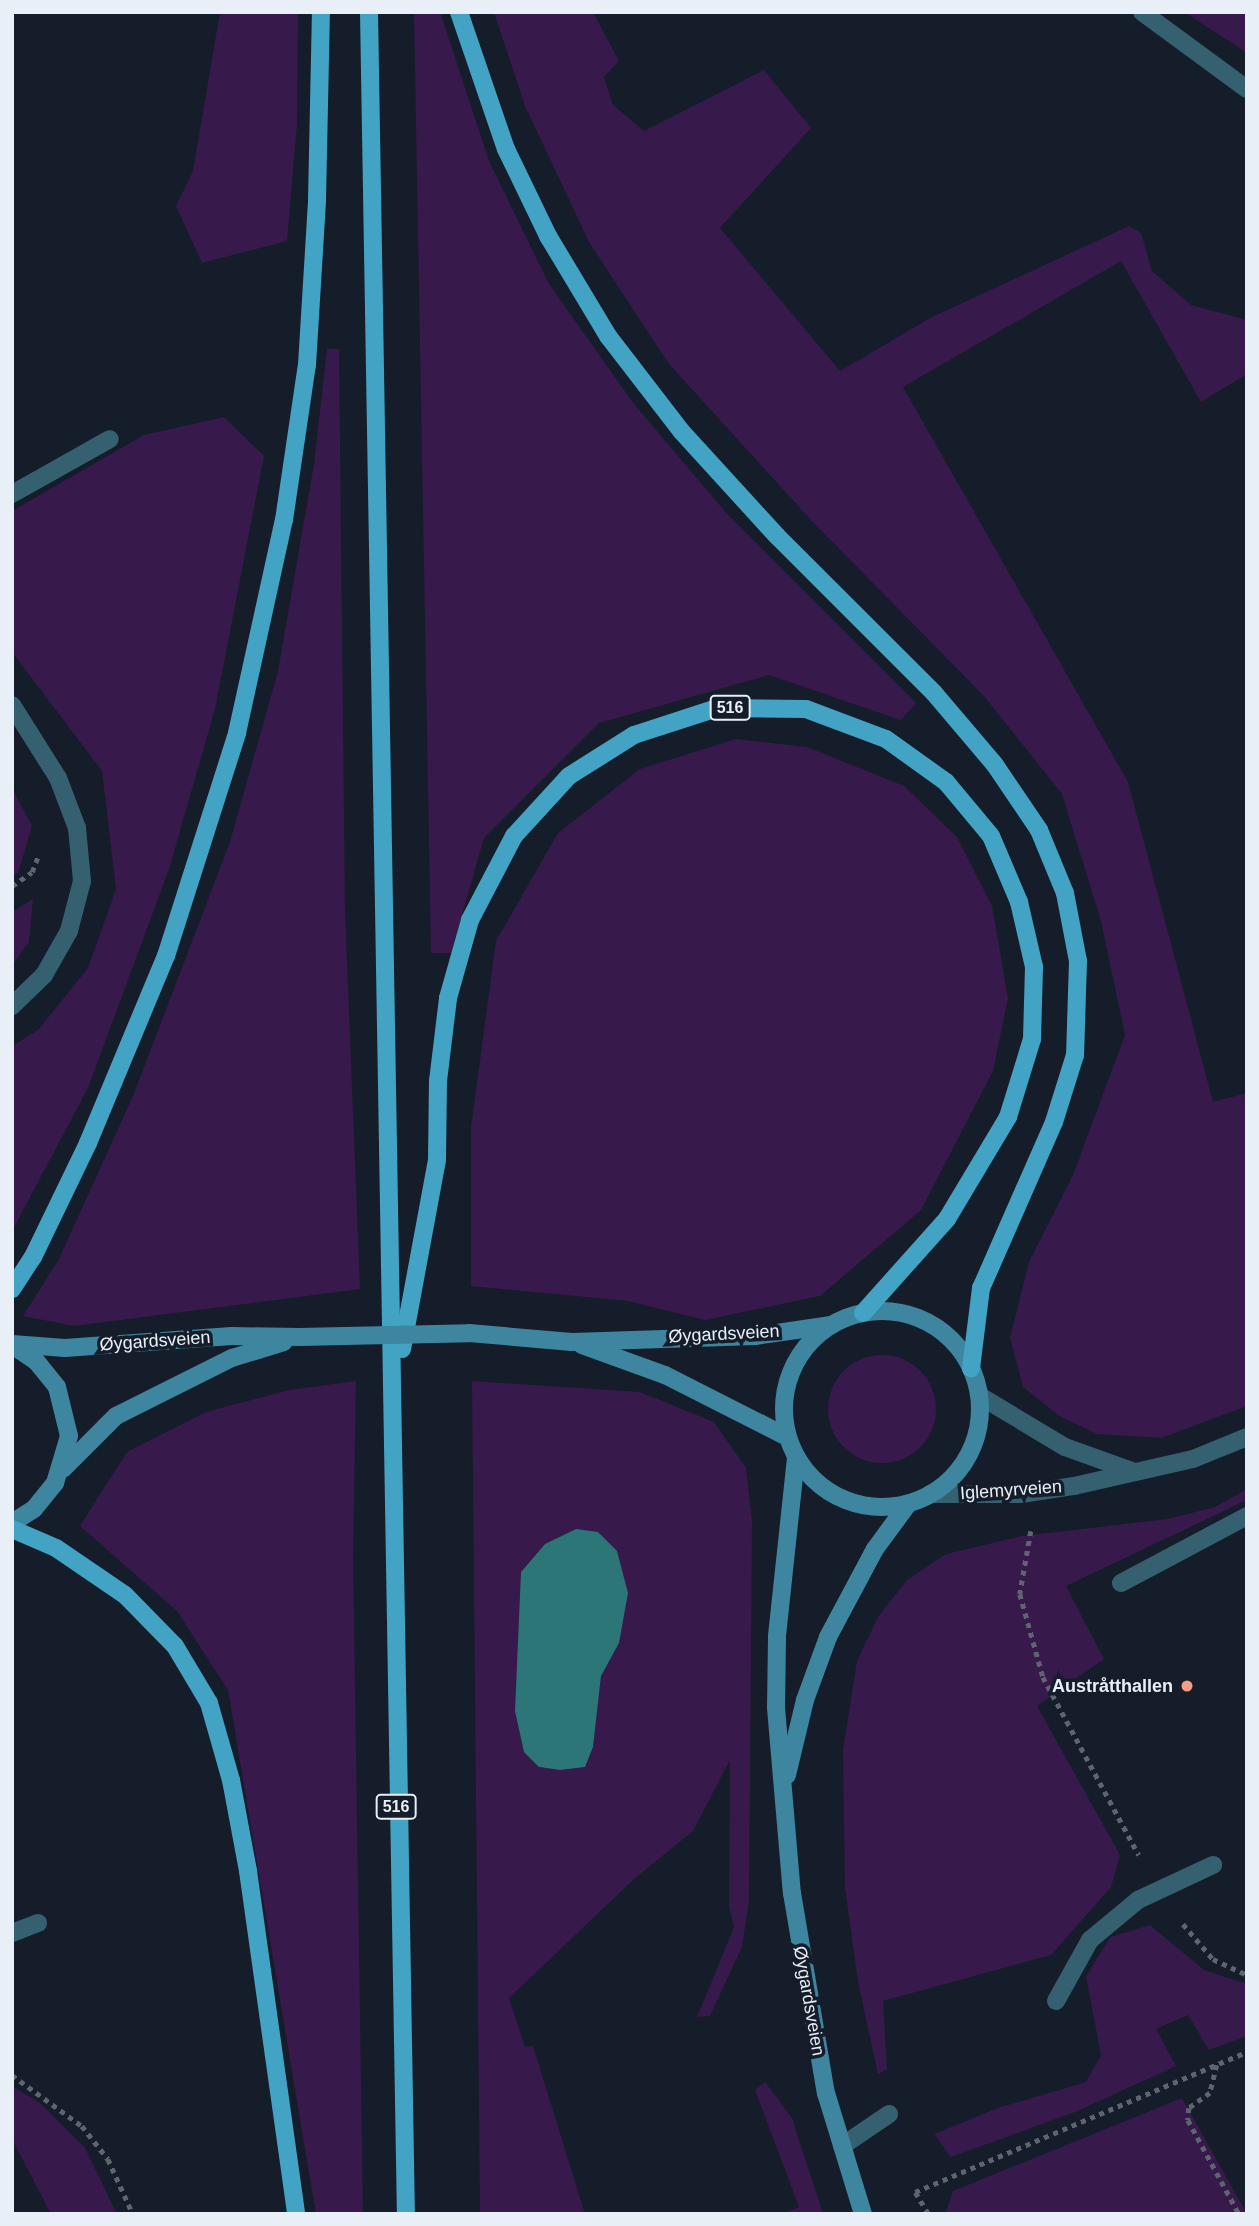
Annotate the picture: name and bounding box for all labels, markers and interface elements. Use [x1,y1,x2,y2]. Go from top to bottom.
road number: 516 [709,695,751,720]
street label: Øygardsveien [668,1320,780,1348]
street label: Øygardsveien [99,1326,211,1356]
street label: Iglemyrveien [959,1476,1063,1504]
place label: Austråtthallen [1052,1675,1173,1697]
marker: Austråtthallen [1179,1678,1195,1694]
road number: 516 [375,1795,417,1820]
street label: Øygardsveien [789,1944,829,2058]

